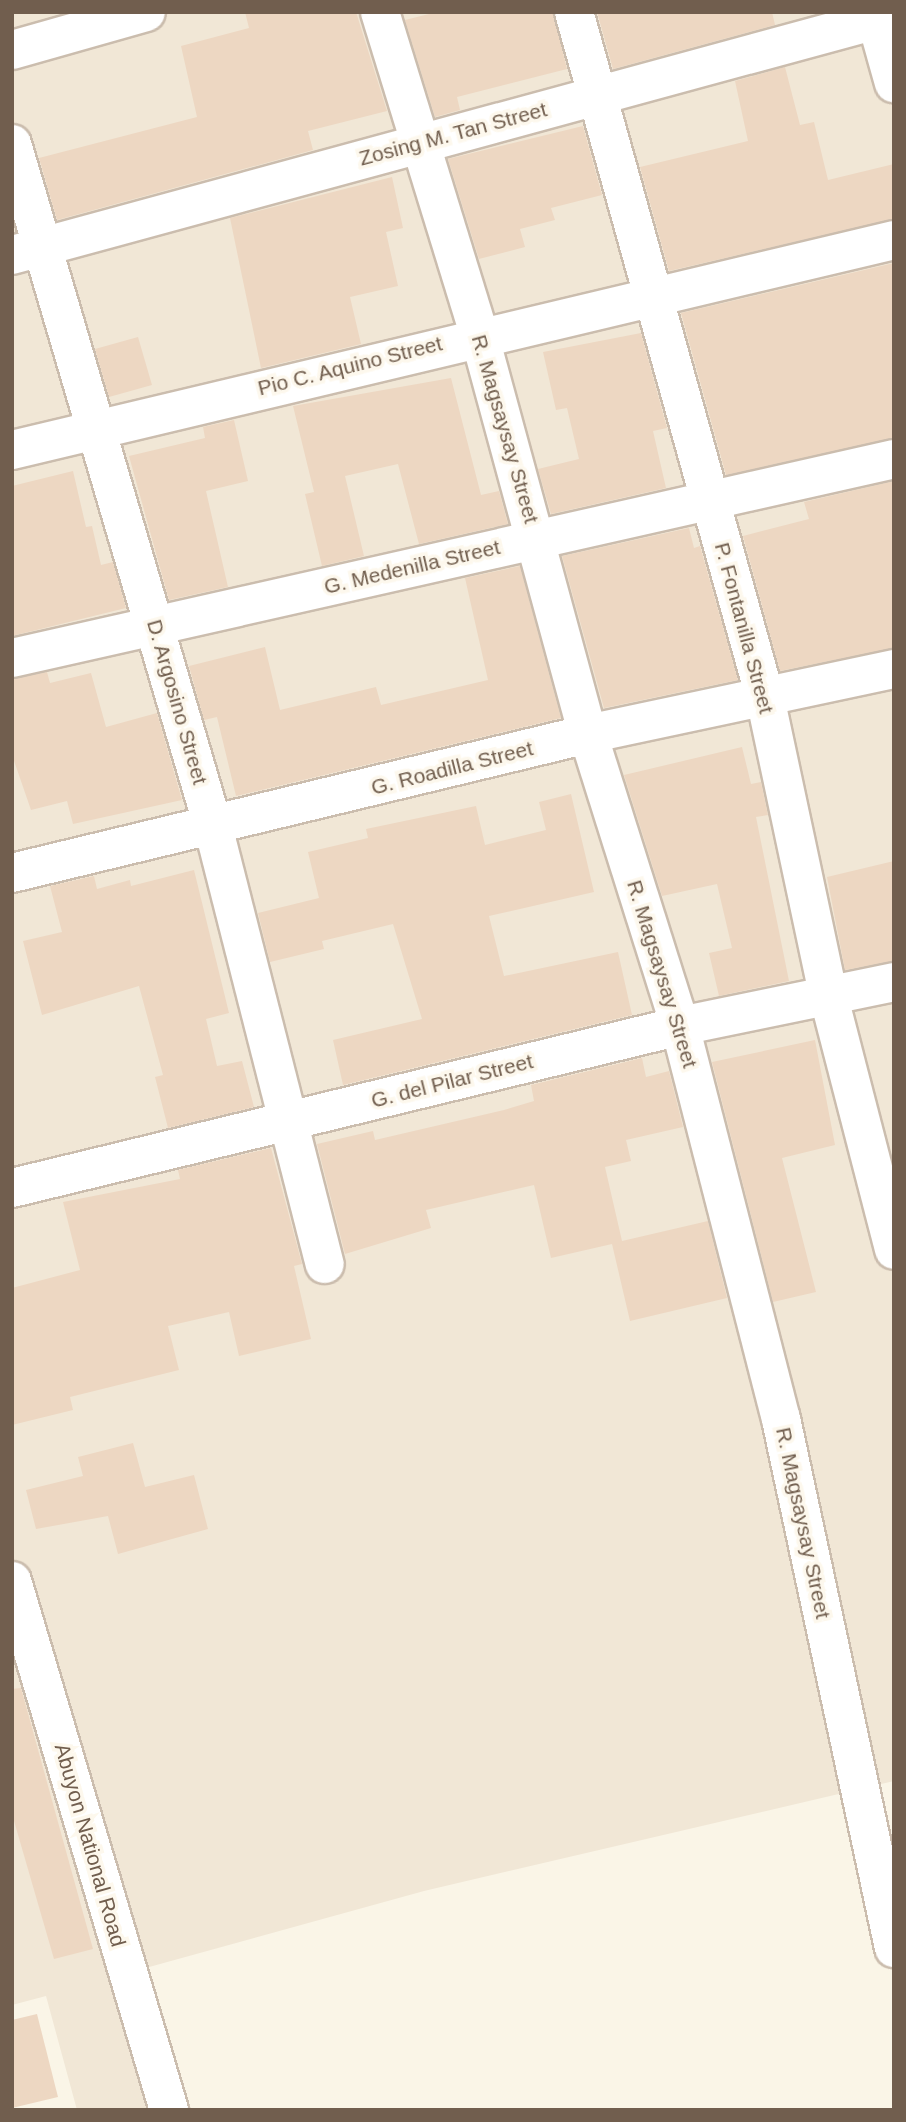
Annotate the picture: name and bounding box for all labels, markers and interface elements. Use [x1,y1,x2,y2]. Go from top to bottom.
street label: Zosing M. Tan Street [356,97,550,171]
street label: Pio C. Aquino Street [255,331,445,401]
street label: R. Magsaysay Street [466,332,544,526]
street label: G. Medenilla Street [322,535,502,599]
street label: P. Fontanilla Street [709,540,779,716]
street label: D. Argosino Street [141,616,213,788]
street label: G. Roadilla Street [369,736,535,800]
street label: R. Magsaysay Street [621,877,703,1071]
street label: G. del Pilar Street [369,1049,535,1113]
street label: R. Magsaysay Street [770,1425,836,1621]
street label: Abuyon National Road [49,1741,131,1949]

